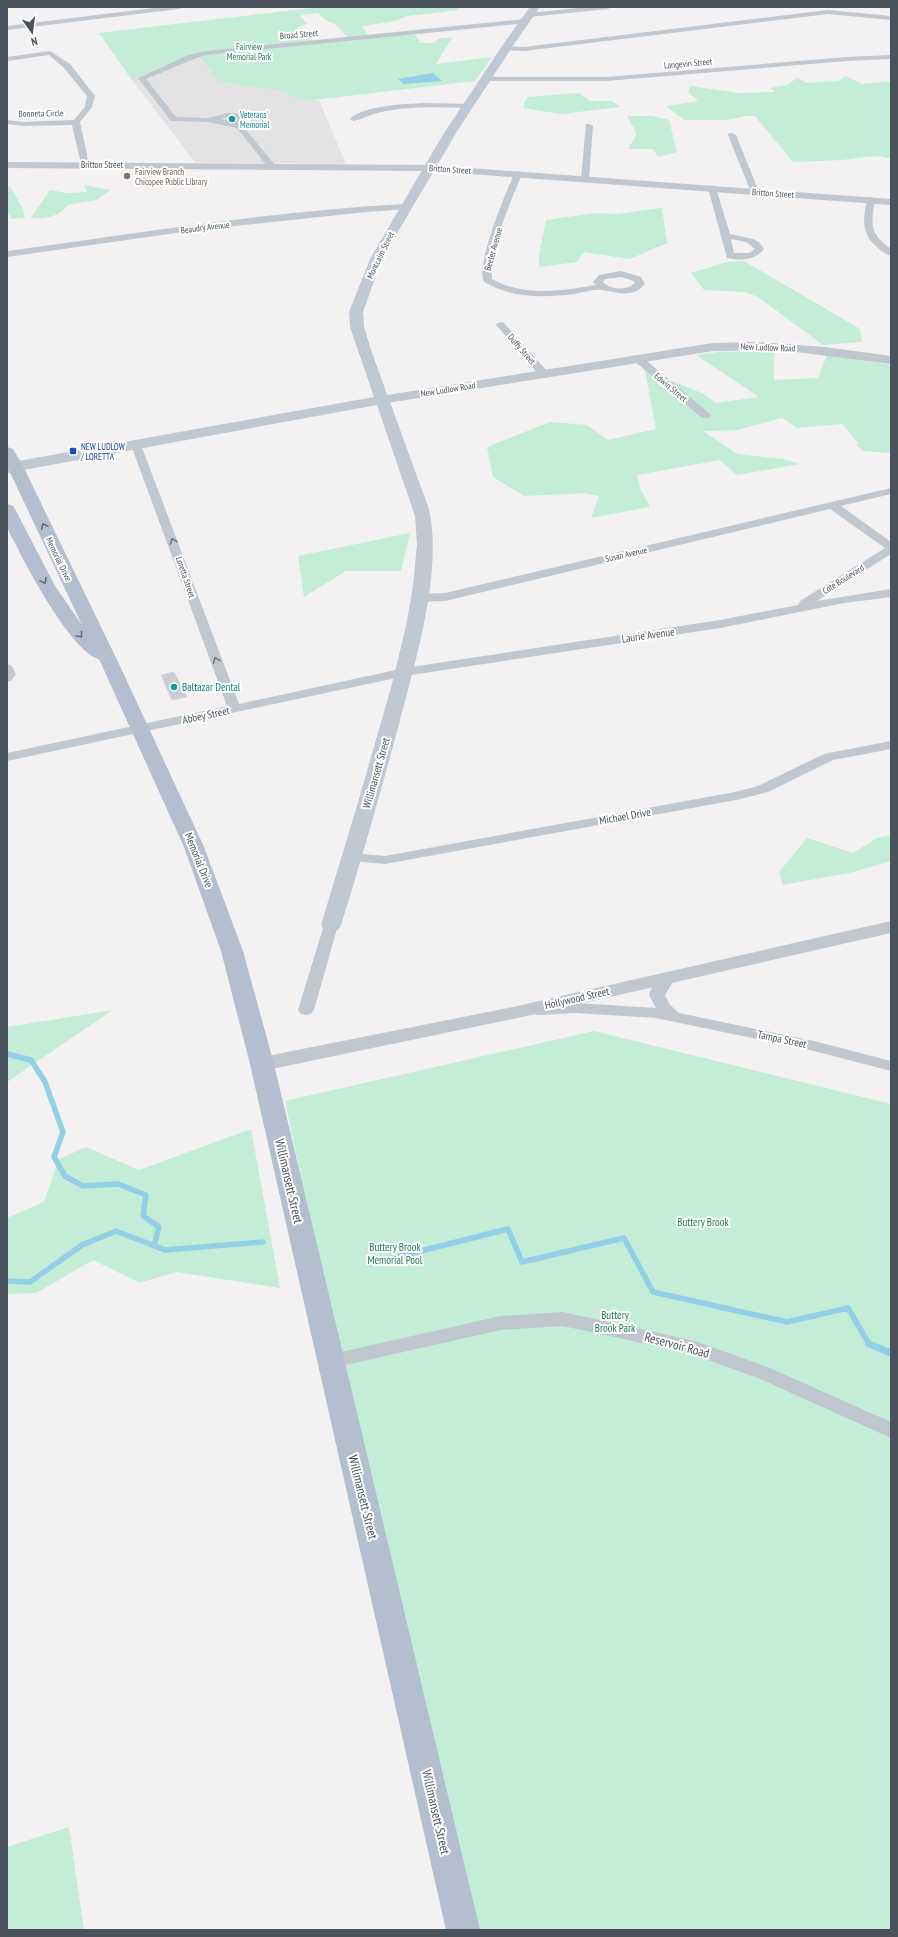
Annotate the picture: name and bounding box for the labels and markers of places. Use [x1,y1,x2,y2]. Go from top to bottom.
place label: Veterans' Memorial [239,109,270,130]
marker: Veterans' Memorial [227,114,237,124]
place label: Fairview Branch Chicopee Public Library [135,166,208,187]
marker: Fairview Branch Chicopee Public Library [122,171,132,181]
place label: NEW LUDLOW / LORETTA [80,441,125,462]
marker: NEW LUDLOW / LORETTA [68,446,78,456]
place label: Baltazar Dental [182,680,241,694]
marker: Baltazar Dental [169,682,179,692]

